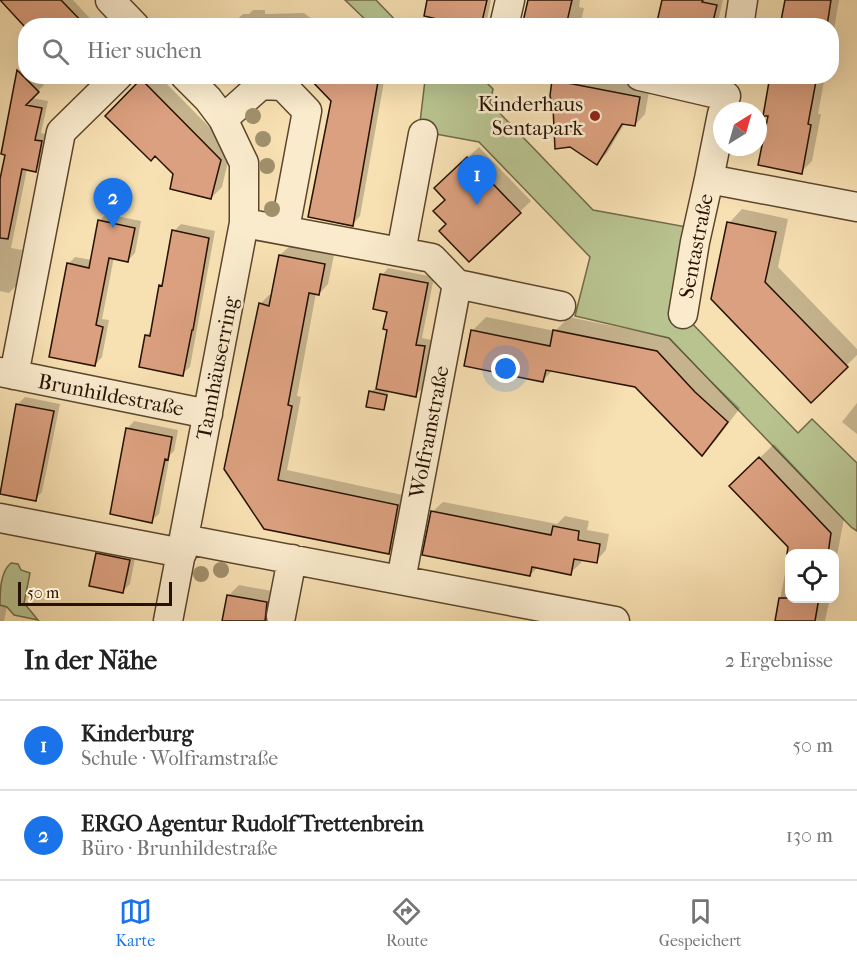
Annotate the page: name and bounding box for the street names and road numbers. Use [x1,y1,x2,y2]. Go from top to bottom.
street label: Sentastraße [674,192,718,300]
street label: Tannhäuserring [191,294,243,442]
street label: Wolframstraße [404,364,454,501]
street label: Brunhildestraße [36,369,186,421]

